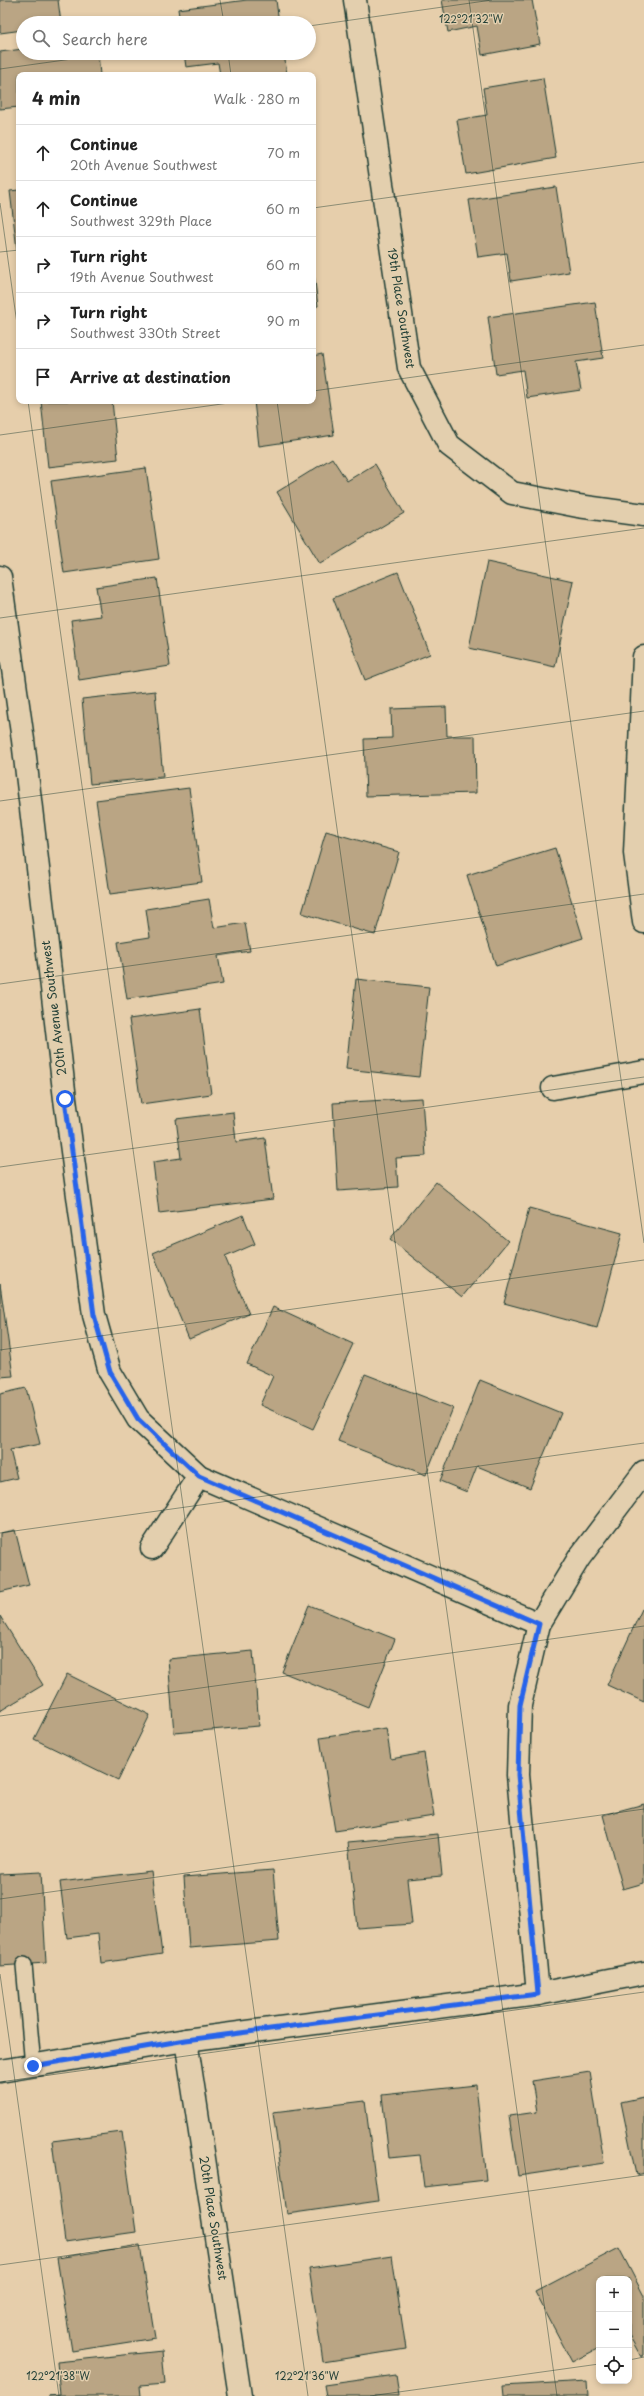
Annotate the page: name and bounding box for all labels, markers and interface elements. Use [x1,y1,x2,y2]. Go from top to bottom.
text: 122°21'32"W [439,11,504,26]
search box [16,16,316,60]
icon: search [30,27,52,49]
text: Search here [62,27,148,50]
text: 4 min [32,85,80,111]
text: Walk · 280 m [213,89,300,108]
text: Continue [70,132,138,155]
icon: ahead [32,142,54,164]
text: 70 m [267,143,300,162]
text: 20th Avenue Southwest [70,155,217,174]
text: Continue [70,188,138,211]
icon: ahead [32,198,54,220]
text: 60 m [266,199,300,218]
text: Southwest 329th Place [70,211,212,230]
text: Turn right [70,244,147,267]
street label: 19th Place Southwest [384,246,420,370]
icon: right [32,254,54,276]
text: 60 m [266,255,300,274]
text: 19th Avenue Southwest [70,267,213,286]
text: Turn right [70,300,147,323]
icon: right [32,310,54,332]
text: 90 m [267,311,300,330]
text: Southwest 330th Street [70,323,220,342]
text: Arrive at destination [70,365,231,388]
icon: arrive [32,366,54,388]
street label: 20th Avenue Southwest [36,939,70,1077]
route start [56,1090,74,1108]
route end [24,2057,42,2075]
street label: 20th Place Southwest [195,2154,233,2281]
map controls [596,2276,632,2384]
button: + [596,2276,632,2312]
button: − [596,2312,632,2348]
button: locate [596,2348,632,2384]
text: 122°21'38"W [26,2368,90,2383]
text: 122°21'36"W [275,2368,340,2383]

